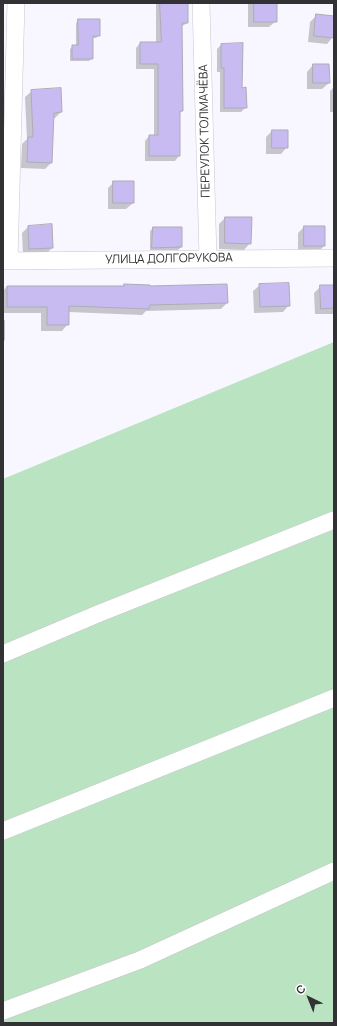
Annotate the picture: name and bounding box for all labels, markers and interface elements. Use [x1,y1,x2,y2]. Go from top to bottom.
street label: ПЕРЕУЛОК ТОЛМАЧЁВА [197,64,213,198]
street label: УЛИЦА ДОЛГОРУКОВА [105,251,233,267]
north arrow [289,978,329,1018]
text: С [292,981,309,997]

